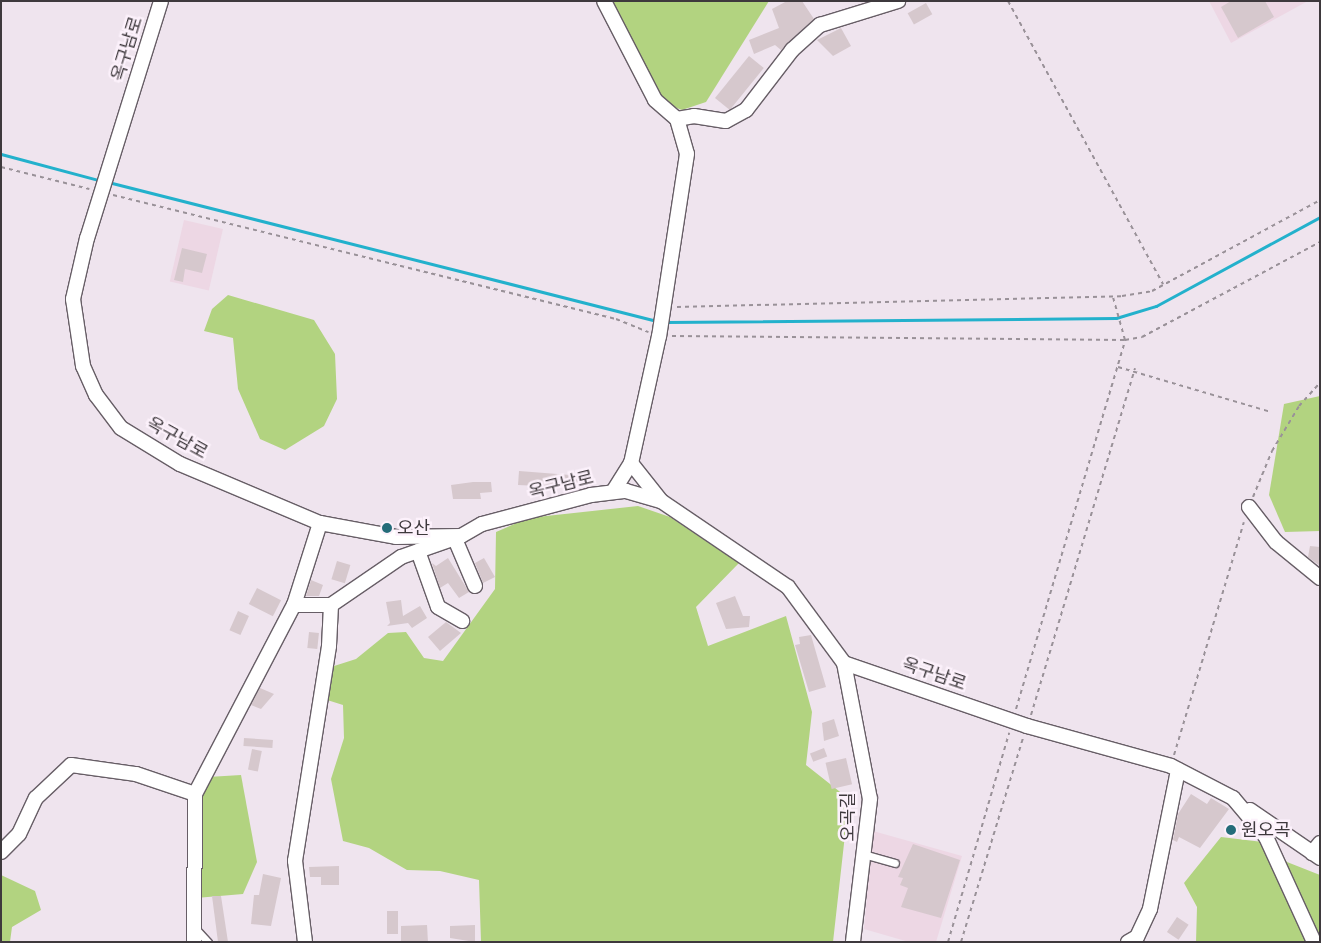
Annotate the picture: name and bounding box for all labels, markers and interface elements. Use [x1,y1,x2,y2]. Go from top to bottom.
street label: 옥구남로 [107,14,147,84]
street label: 옥구남로 [143,412,211,464]
street label: 옥구남로 [526,467,596,503]
place label: 오산 [397,517,430,539]
marker: 오산 [381,522,393,534]
street label: 옥구남로 [899,653,969,695]
street label: 오곡길 [837,792,859,842]
place label: 원오곡 [1241,819,1291,841]
marker: 원오곡 [1225,824,1237,836]

